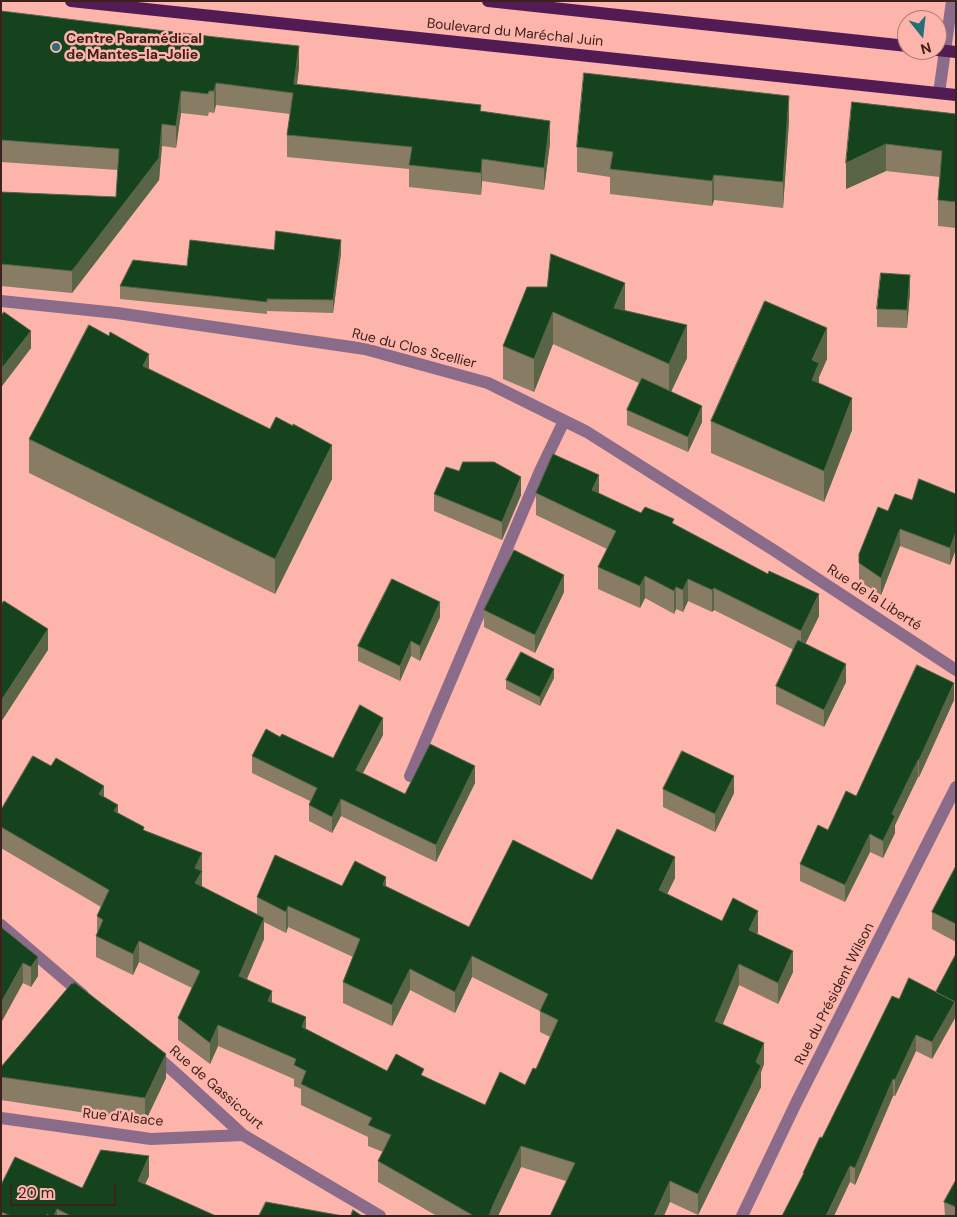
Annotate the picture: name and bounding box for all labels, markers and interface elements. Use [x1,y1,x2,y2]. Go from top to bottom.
north arrow [897,10,947,60]
street label: Boulevard du Maréchal Juin [426,15,604,51]
place label: Centre Paramédical de Mantes-la-Jolie [66,31,202,64]
text: N [918,38,933,59]
marker: Centre Paramédical de Mantes-la-Jolie [50,41,62,53]
street label: Rue du Clos Scellier [350,325,478,373]
street label: Rue de la Liberté [824,561,924,635]
street label: Rue du Président Wilson [792,920,878,1068]
street label: Rue de Gassicourt [166,1043,266,1133]
street label: Rue d'Alsace [82,1105,164,1131]
scale bar [12,1174,119,1206]
text: 20 m [18,1183,54,1203]

